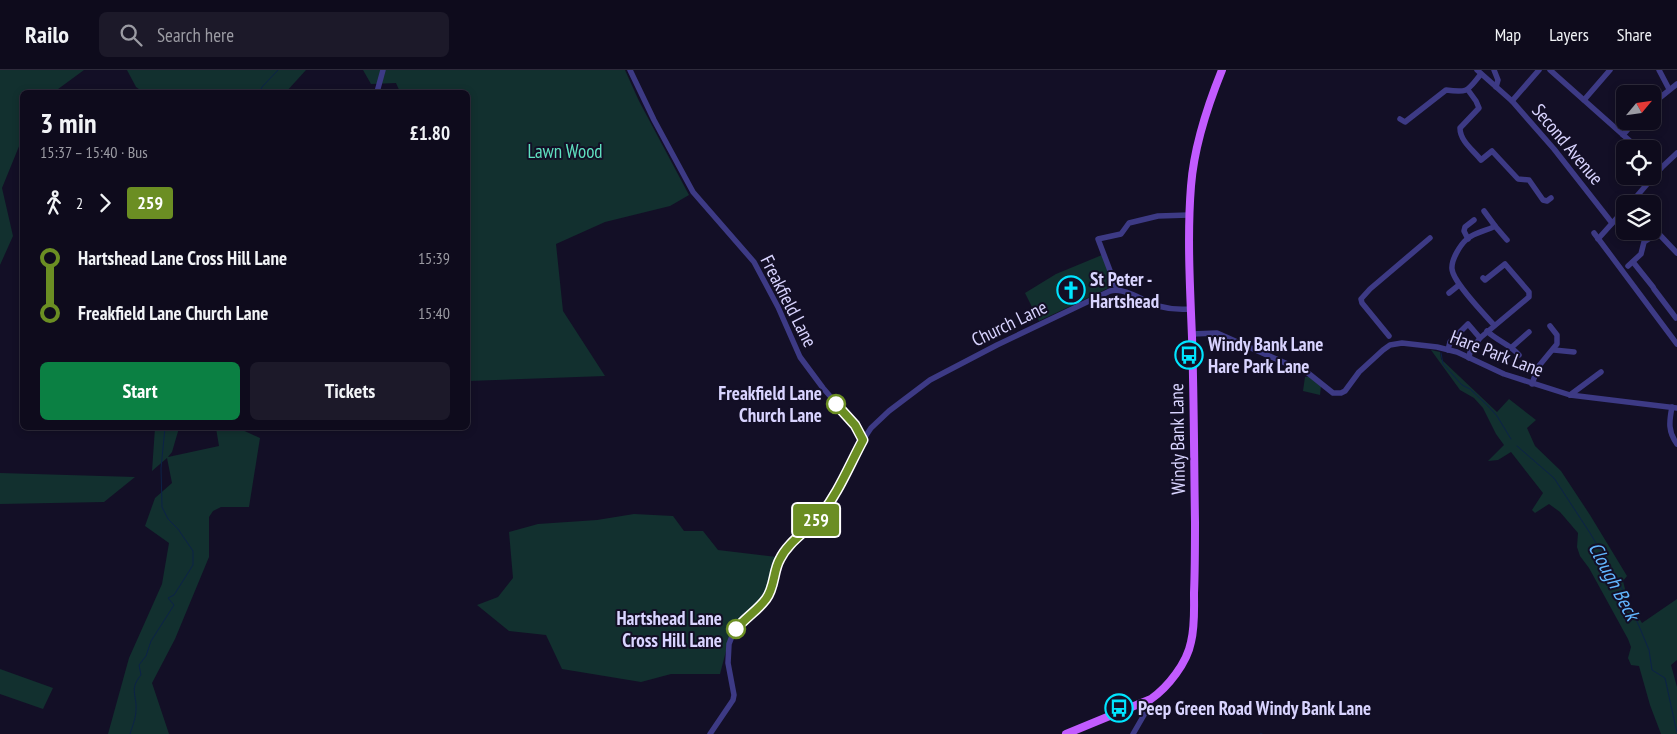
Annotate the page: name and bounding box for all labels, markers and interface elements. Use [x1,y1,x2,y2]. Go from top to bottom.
search box [99,12,449,57]
text: Railo [25,19,69,50]
icon: search [117,21,145,49]
text: Search here [157,23,234,47]
text: Map [1495,23,1521,46]
text: Layers [1549,23,1589,46]
text: Share [1617,23,1652,46]
north arrow [1616,85,1661,130]
map controls [1616,85,1661,240]
street label: Second Avenue [1527,99,1609,190]
text: 3 min [40,104,97,141]
text: £1.80 [410,121,450,145]
park label: Lawn Wood [527,139,603,163]
button: locate [1616,140,1661,185]
text: 15:37 – 15:40 · Bus [40,142,148,162]
icon: walk [40,189,68,217]
icon: forward [91,189,119,217]
text: 259 [137,191,163,214]
text: 2 [76,193,83,213]
button: layers [1616,195,1661,240]
text: Hartshead Lane Cross Hill Lane [78,246,287,270]
text: 15:39 [418,248,450,268]
street label: Freakfield Lane [756,251,822,351]
place label: St Peter - Hartshead [1090,267,1159,313]
church icon: St Peter - Hartshead [1056,275,1086,305]
street label: Church Lane [967,294,1051,352]
text: Freakfield Lane Church Lane [78,301,268,325]
text: 15:40 [418,303,450,323]
street label: Hare Park Lane [1447,324,1547,382]
place label: Windy Bank Lane Hare Park Lane [1207,332,1323,378]
bus stop icon: Windy Bank Lane Hare Park Lane [1174,340,1204,370]
button: Start [40,362,240,420]
button: Tickets [250,362,450,420]
place label: Freakfield Lane Church Lane [718,381,822,427]
street label: Windy Bank Lane [1164,383,1190,495]
marker: Freakfield Lane Church Lane [826,394,846,414]
line badge: 259 [787,504,845,536]
text: 259 [803,508,829,531]
water label: Clough Beck [1583,537,1647,627]
place label: Hartshead Lane Cross Hill Lane [616,606,722,652]
marker: Hartshead Lane Cross Hill Lane [726,619,746,639]
bus stop icon: Peep Green Road Windy Bank Lane [1104,693,1134,723]
place label: Peep Green Road Windy Bank Lane [1138,696,1371,720]

